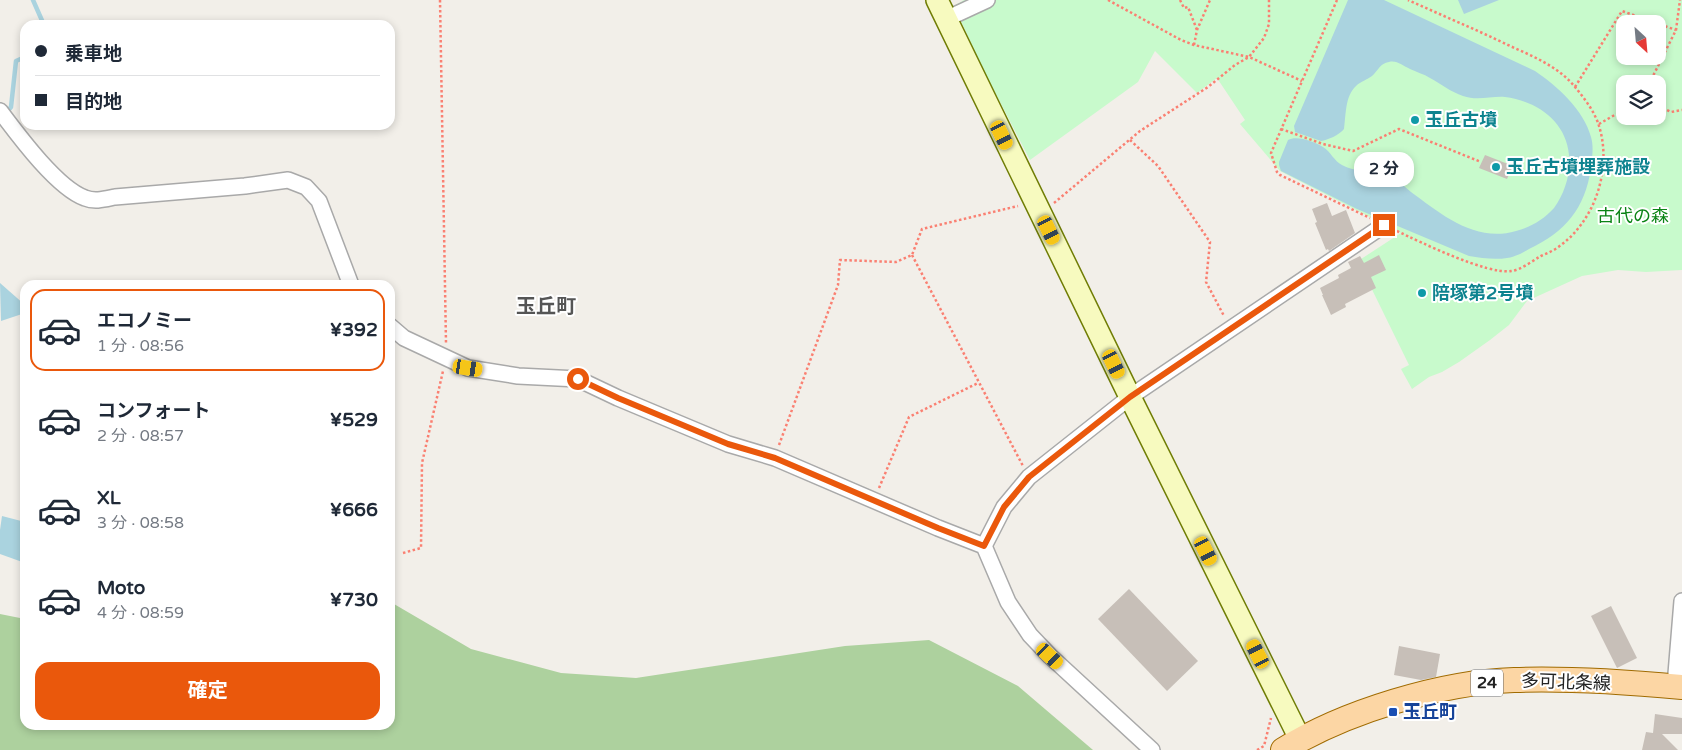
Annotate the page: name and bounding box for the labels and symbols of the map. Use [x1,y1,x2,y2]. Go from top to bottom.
north arrow [1616,15,1666,65]
place label: 玉丘古墳 [1425,109,1497,131]
marker: 玉丘古墳 [1409,114,1421,126]
car [988,118,1015,152]
callout: 2 分 [1354,152,1414,188]
place label: 玉丘古墳埋葬施設 [1506,156,1650,178]
marker: 玉丘古墳埋葬施設 [1490,161,1502,173]
park label: 古代の森 [1597,205,1669,227]
car [1035,213,1062,247]
route end [1373,214,1395,236]
place label: 陪塚第2号墳 [1432,282,1533,304]
marker: 陪塚第2号墳 [1416,287,1428,299]
district label: 玉丘町 [516,295,576,319]
car [1100,347,1127,381]
car [452,358,483,378]
route start [567,368,589,390]
car [1192,534,1219,568]
car [1244,637,1271,671]
car [1033,640,1066,672]
street label: 多可北条線 [1521,669,1611,695]
road number: 24 [1471,670,1503,696]
place label: 玉丘町 [1403,701,1457,723]
marker: 玉丘町 [1387,706,1399,718]

